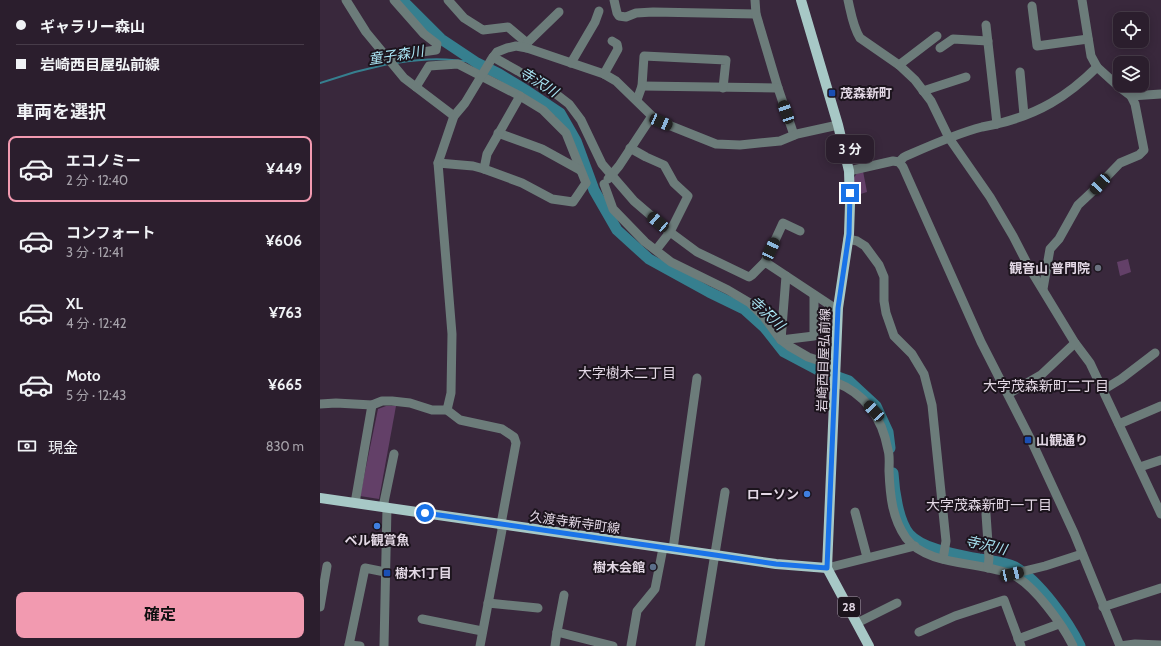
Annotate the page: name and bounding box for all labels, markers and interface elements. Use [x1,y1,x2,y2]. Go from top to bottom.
map controls [1113,12,1149,92]
button: locate [1113,12,1149,48]
text: ギャラリー森山 [40,18,145,36]
water label: 童子森川 [367,41,427,68]
text: 岩崎西目屋弘前線 [40,56,160,74]
button: layers [1113,56,1149,92]
water label: 寺沢川 [516,63,563,102]
place label: 茂森新町 [840,85,892,101]
marker: 茂森新町 [827,88,837,98]
car [776,99,796,125]
text: 車両を選択 [16,101,106,123]
car [648,112,674,132]
callout: 3 分 [826,135,874,163]
text: 3 分 [839,141,861,157]
icon: car [18,151,54,187]
text: エコノミー [66,152,141,170]
text: ¥449 [266,160,302,178]
car [1087,171,1113,197]
text: 2 分 · 12:40 [66,172,128,188]
route end [841,184,859,202]
car [645,210,671,234]
icon: car [18,223,54,259]
text: コンフォート [66,224,156,242]
text: ¥606 [265,232,302,250]
car [760,236,782,262]
text: 3 分 · 12:41 [66,244,123,260]
place label: 観音山 普門院 [1009,260,1090,276]
marker: 観音山 普門院 [1093,263,1103,273]
water label: 寺沢川 [746,292,790,335]
icon: car [18,295,54,331]
text: XL [66,295,83,313]
text: ¥763 [269,304,302,322]
street label: 岩崎西目屋弘前線 [813,308,833,412]
text: 4 分 · 12:42 [66,315,126,331]
district label: 大字樹木二丁目 [578,364,676,382]
icon: car [18,367,54,403]
text: Moto [66,367,100,385]
text: ¥665 [268,376,302,394]
district label: 大字茂森新町二丁目 [983,377,1109,395]
text: 5 分 · 12:43 [66,387,126,403]
car [861,398,887,424]
place label: 山観通り [1036,432,1088,448]
icon: cash [16,435,38,457]
marker: 山観通り [1023,435,1033,445]
text: 830 m [266,438,304,454]
text: 現金 [48,439,78,457]
place label: ローソン [747,486,799,502]
marker: ローソン [802,489,812,499]
district label: 大字茂森新町一丁目 [926,496,1052,514]
route start [416,504,434,522]
street label: 久渡寺新寺町線 [529,508,621,536]
marker: ベル観賞魚 [372,521,382,531]
place label: ベル観賞魚 [344,532,410,548]
water label: 寺沢川 [964,532,1010,559]
place label: 樹木会館 [593,559,645,575]
marker: 樹木会館 [648,562,658,572]
place label: 樹木1丁目 [395,565,452,581]
car [999,565,1025,583]
marker: 樹木1丁目 [382,568,392,578]
button: 確定 [16,592,304,638]
road number: 28 [838,597,860,617]

